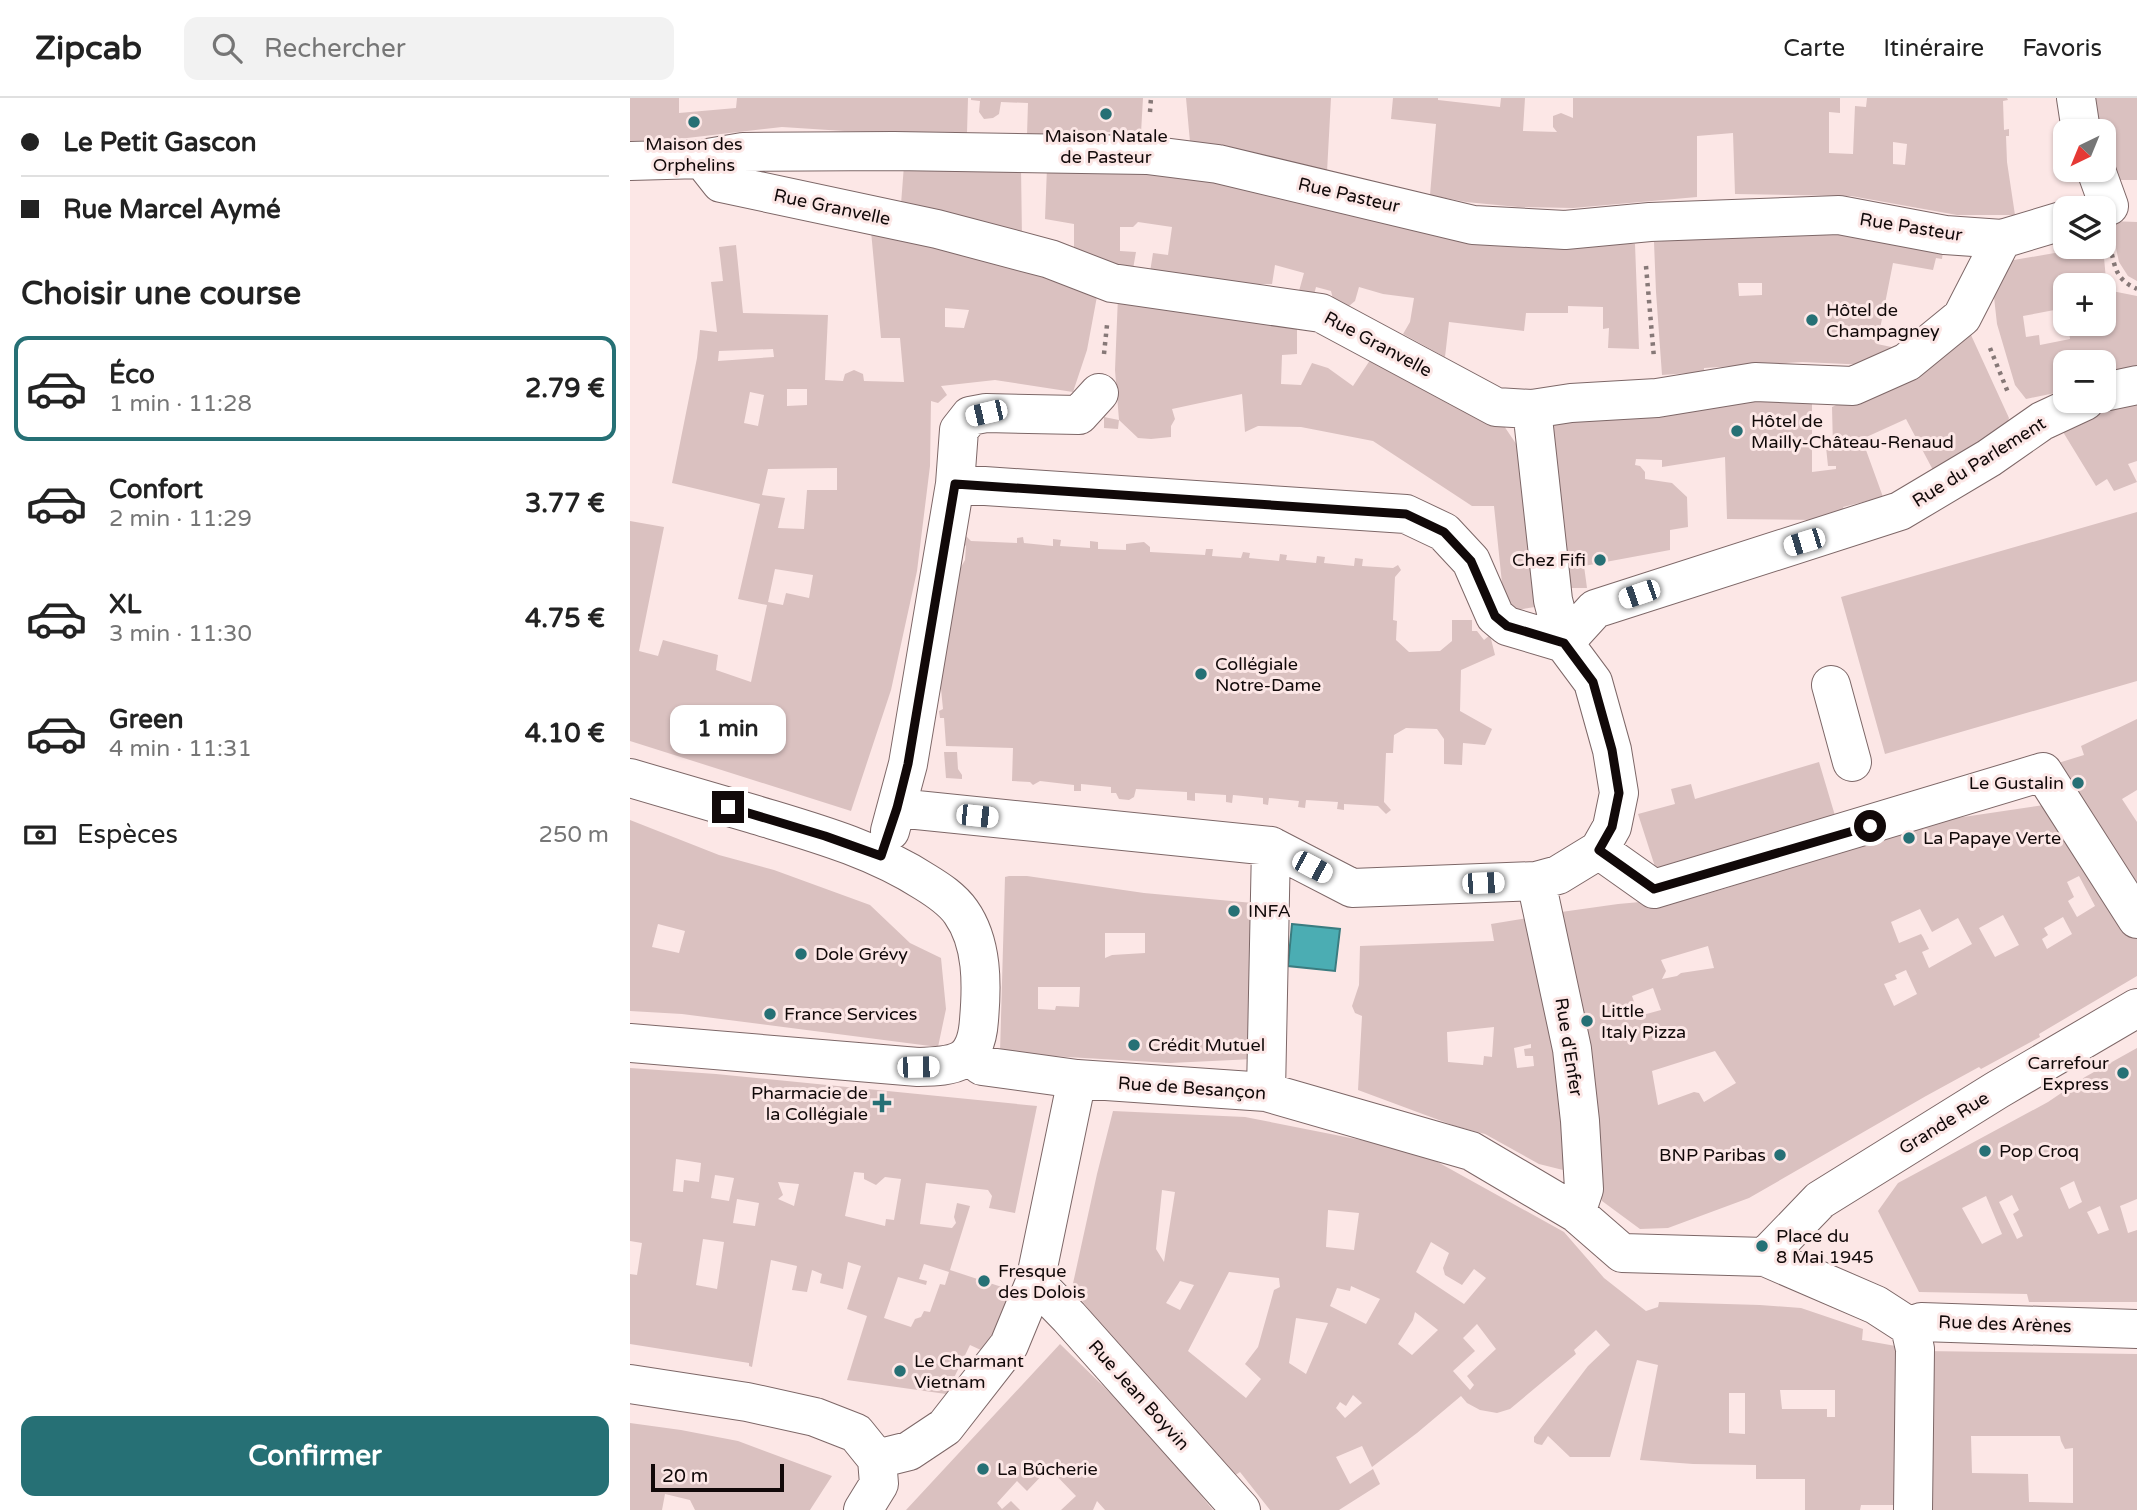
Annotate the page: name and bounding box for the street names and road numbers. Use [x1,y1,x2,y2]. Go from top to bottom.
street label: Rue Pasteur [1296,173,1402,217]
street label: Rue Granvelle [772,184,892,230]
street label: Rue Pasteur [1858,208,1964,246]
street label: Rue Granvelle [1320,306,1436,382]
street label: Rue du Parlement [1908,412,2050,512]
street label: Rue d'Enfer [1550,996,1588,1098]
street label: Rue de Besançon [1117,1072,1267,1104]
street label: Grande Rue [1895,1087,1993,1159]
street label: Rue des Arènes [1938,1311,2072,1337]
street label: Rue Jean Boyvin [1084,1335,1194,1455]

